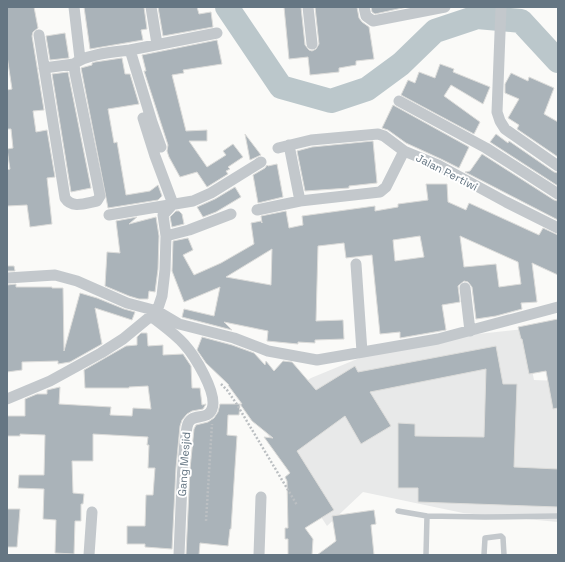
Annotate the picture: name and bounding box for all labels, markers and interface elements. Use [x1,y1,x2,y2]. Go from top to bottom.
street label: Jalan Pertiwi [414,150,481,194]
street label: Gang Mesjid [175,431,193,497]

